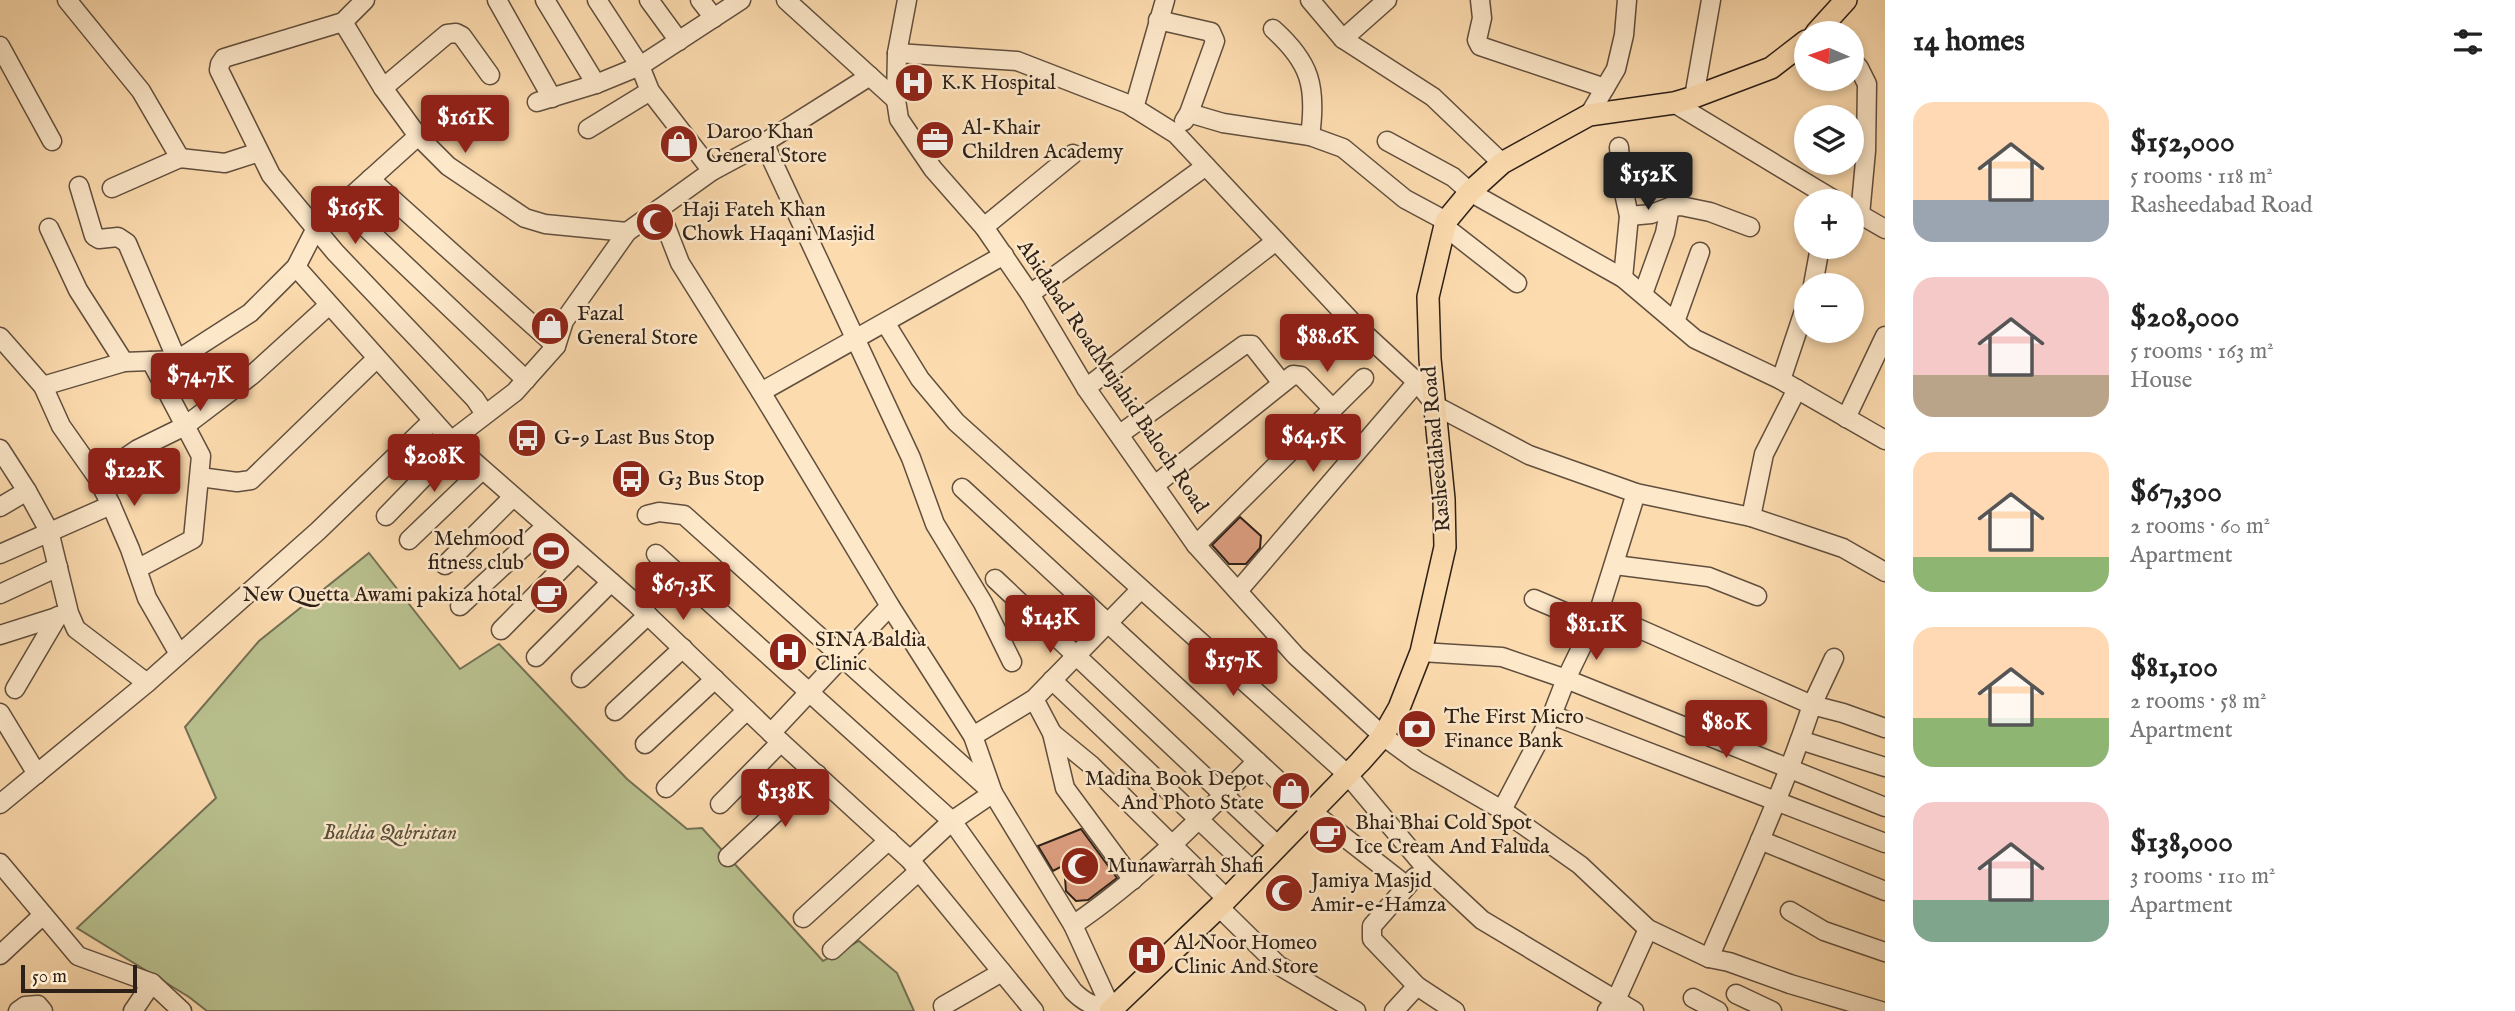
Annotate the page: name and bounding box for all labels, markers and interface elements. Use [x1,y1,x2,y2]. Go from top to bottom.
north arrow [1794,21,1864,91]
map controls [1794,21,1864,343]
text: 14 homes [1913,23,2025,61]
icon: filters [2449,23,2487,61]
hospital icon: K.K Hospital [893,62,935,104]
place label: K.K Hospital [941,70,1056,97]
pin: $161K [416,96,514,155]
text: $161K [437,103,493,132]
button: layers [1794,105,1864,175]
place label: Al-Khair Children Academy [961,115,1124,166]
place label: Daroo Khan General Store [706,119,827,170]
office icon: Al-Khair Children Academy [914,119,956,161]
shop icon: Daroo Khan General Store [658,123,700,165]
text: $152,000 [2130,124,2235,162]
icon: home [1969,130,2053,214]
pin: $152K [1599,152,1697,212]
text: $152K [1620,160,1676,189]
text: 5 rooms · 118 m² [2130,162,2273,191]
pin: $165K [306,187,404,246]
button: + [1794,189,1864,259]
text: Rasheedabad Road [2130,191,2312,220]
text: $165K [327,194,383,223]
place label: Haji Fateh Khan Chowk Haqani Masjid [682,197,875,248]
mosque icon: Haji Fateh Khan Chowk Haqani Masjid [634,201,676,243]
street label: Abidabad RoadMujahid Baloch Road [1010,234,1214,519]
button: − [1794,273,1864,343]
text: $208,000 [2130,299,2239,337]
place label: Fazal General Store [577,301,698,352]
shop icon: Fazal General Store [529,305,571,347]
icon: home [1969,305,2053,389]
pin: $88.6K [1270,314,1384,374]
text: $88.6K [1296,322,1358,351]
text: 5 rooms · 163 m² [2130,337,2274,366]
pin: $74.7K [143,354,257,413]
text: $74.7K [167,361,233,390]
street label: Rasheedabad Road [1416,364,1458,533]
text: House [2130,366,2192,395]
pin: $64.5K [1256,414,1370,474]
bus stop icon: G-9 Last Bus Stop [506,417,548,459]
text: $64.5K [1281,422,1345,451]
place label: G-9 Last Bus Stop [554,425,715,452]
pin: $208K [385,434,483,494]
text: $208K [404,442,464,471]
pin: $122K [85,448,183,508]
text: $122K [104,456,164,485]
bus stop icon: G3 Bus Stop [610,458,652,500]
place label: G3 Bus Stop [658,466,765,493]
text: $67,300 [2130,474,2222,512]
icon: home [1969,480,2053,564]
text: 2 rooms · 60 m² [2130,512,2270,541]
place label: Mehmood fitness club [428,526,525,577]
sports icon: Mehmood fitness club [530,530,572,572]
text: Apartment [2130,541,2233,570]
pin: $67.3K [626,562,740,622]
text: $67.3K [651,570,715,599]
cafe icon: New Quetta Awami pakiza hotal [528,574,570,616]
place label: New Quetta Awami pakiza hotal [242,582,522,609]
pin: $143K [1001,596,1099,655]
pin: $81.1K [1539,602,1653,662]
text: $143K [1021,603,1079,632]
text: $81.1K [1566,610,1626,639]
place label: SINA Baldia Clinic [815,627,927,678]
hospital icon: SINA Baldia Clinic [767,631,809,673]
pin: $157K [1184,638,1282,698]
text: $157K [1204,646,1262,675]
text: $81,100 [2130,649,2218,687]
icon: home [1969,655,2053,739]
text: 2 rooms · 58 m² [2130,687,2267,716]
pin: $80K [1685,700,1767,760]
place label: The First Micro Finance Bank [1444,704,1584,755]
bank icon: The First Micro Finance Bank [1396,708,1438,750]
text: $80K [1701,708,1751,737]
text: Apartment [2130,716,2233,745]
place label: Madina Book Depot And Photo State [1085,766,1264,817]
pin: $138K [736,770,834,829]
shop icon: Madina Book Depot And Photo State [1270,770,1312,812]
text: $138K [757,777,813,806]
place label: Bhai Bhai Cold Spot Ice Cream And Faluda [1355,810,1550,861]
cafe icon: Bhai Bhai Cold Spot Ice Cream And Faluda [1307,814,1349,856]
park label: Baldia Qabristan [323,820,457,847]
text: $138,000 [2130,824,2233,862]
icon: home [1969,830,2053,914]
mosque icon: Munawarrah Shafi [1059,845,1101,887]
place label: Munawarrah Shafi [1107,853,1264,880]
text: 3 rooms · 110 m² [2130,862,2275,891]
place label: Jamiya Masjid Amir-e-Hamza [1309,868,1447,919]
mosque icon: Jamiya Masjid Amir-e-Hamza [1263,872,1305,914]
text: Apartment [2130,891,2233,920]
place label: Al Noor Homeo Clinic And Store [1173,930,1319,981]
hospital icon: Al Noor Homeo Clinic And Store [1126,934,1168,976]
scale bar [21,962,136,994]
text: 50 m [32,965,67,989]

